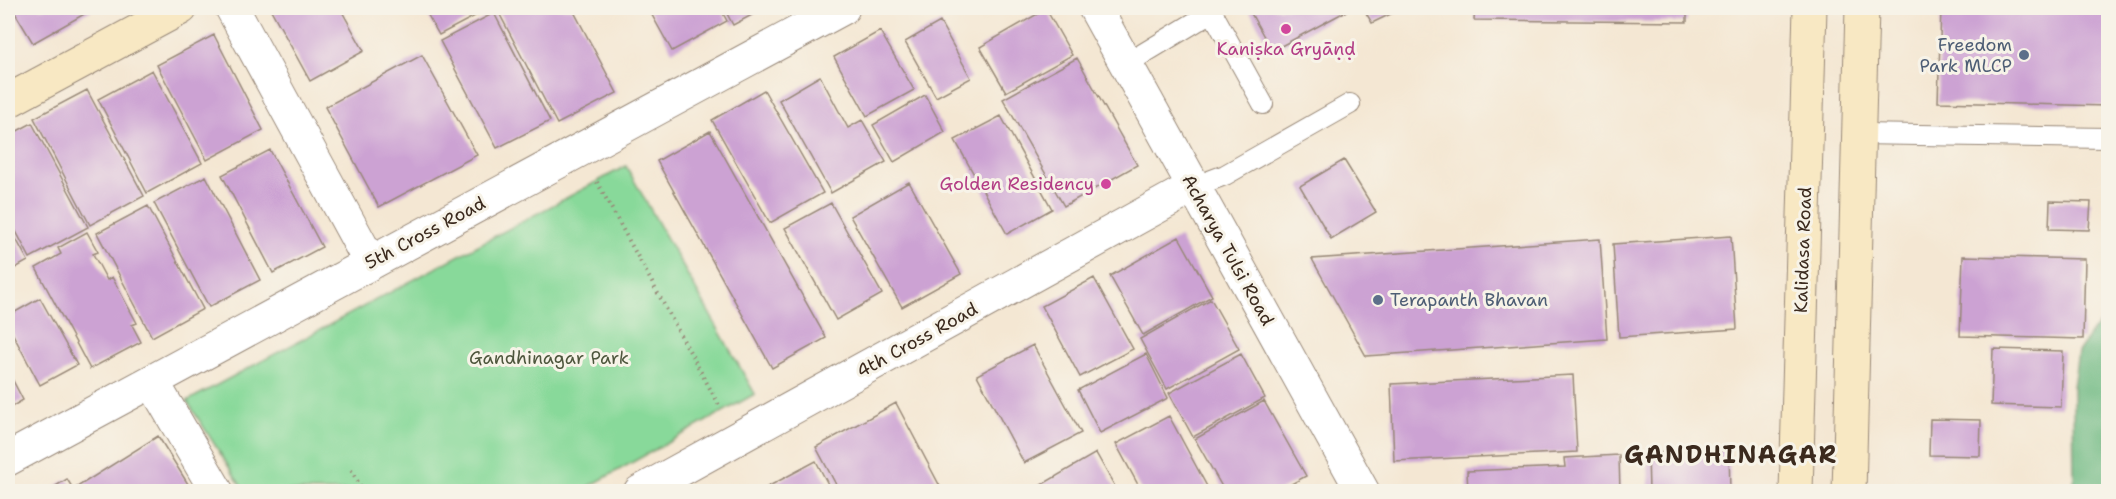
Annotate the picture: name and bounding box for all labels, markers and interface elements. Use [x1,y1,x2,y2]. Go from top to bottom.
marker: Kaniṣka Gryāṇḍ [1279,22,1293,36]
place label: Freedom Park MLCP [1919,33,2012,78]
place label: Kaniṣka Gryāṇḍ [1216,37,1356,61]
marker: Freedom Park MLCP [2017,48,2031,62]
street label: Acharya Tulsi Road [1176,170,1280,330]
place label: Golden Residency [940,172,1094,196]
marker: Golden Residency [1099,177,1113,191]
street label: Kalidasa Road [1789,186,1817,314]
street label: 5th Cross Road [360,191,490,275]
place label: Terapanth Bhavan [1390,288,1548,312]
marker: Terapanth Bhavan [1371,293,1385,307]
street label: 4th Cross Road [852,297,982,383]
park label: Gandhinagar Park [469,346,629,370]
district label: GANDHINAGAR [1624,439,1838,471]

